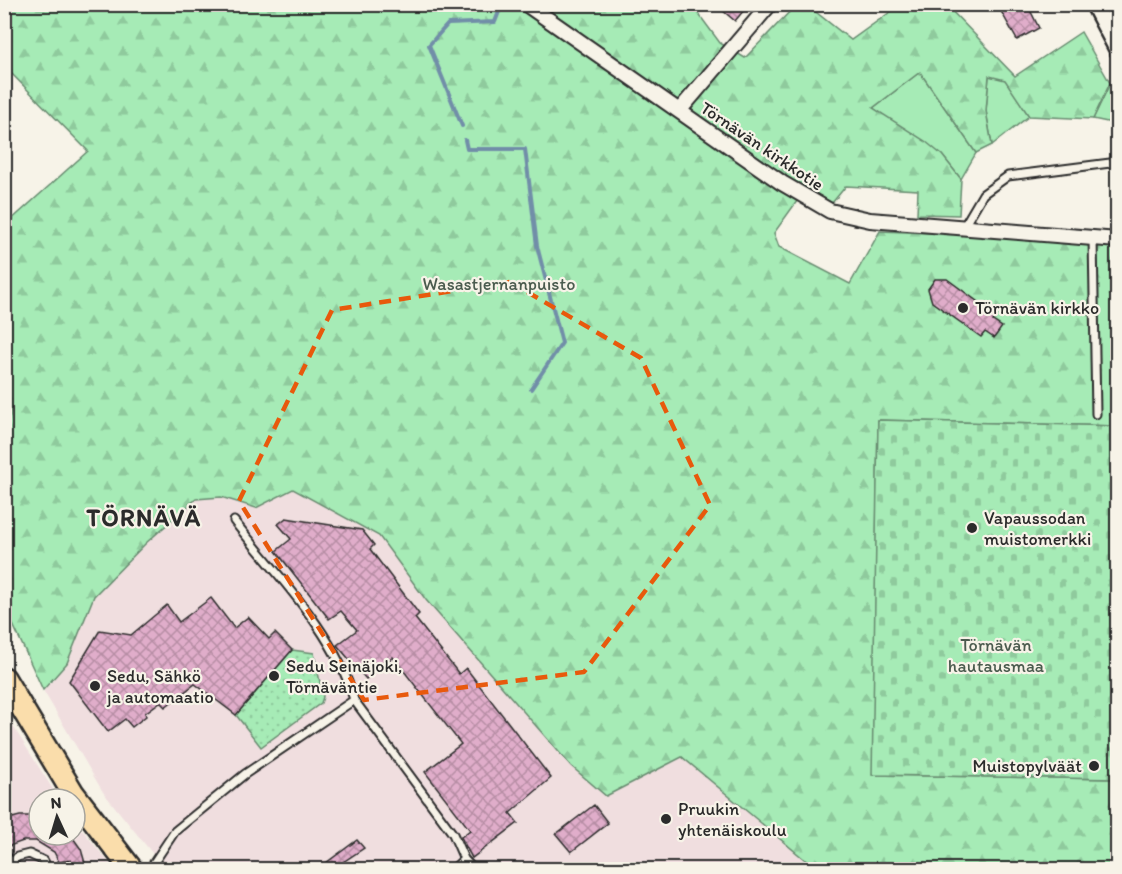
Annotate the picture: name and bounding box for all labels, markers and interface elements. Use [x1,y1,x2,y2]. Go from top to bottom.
street label: Törnävän kirkkotie [696,97,828,195]
park label: Wasastjernanpuisto [423,273,575,295]
place label: Törnävän kirkko [975,297,1099,319]
marker: Törnävän kirkko [956,301,970,315]
district label: TÖRNÄVÄ [85,503,202,532]
place label: Vapaussodan muistomerkki [984,507,1091,550]
marker: Vapaussodan muistomerkki [965,521,979,535]
park label: Törnävän hautausmaa [948,634,1045,677]
place label: Sedu Seinäjoki, Törnäväntie [286,655,403,698]
place label: Sedu, Sähkö ja automaatio [106,665,214,708]
marker: Sedu Seinäjoki, Törnäväntie [267,669,281,683]
marker: Sedu, Sähkö ja automaatio [88,679,102,693]
place label: Muistopylväät [973,755,1082,777]
marker: Muistopylväät [1087,759,1101,773]
north arrow [27,787,87,847]
text: N [50,793,62,812]
place label: Pruukin yhtenäiskoulu [678,798,787,841]
marker: Pruukin yhtenäiskoulu [659,812,673,826]

